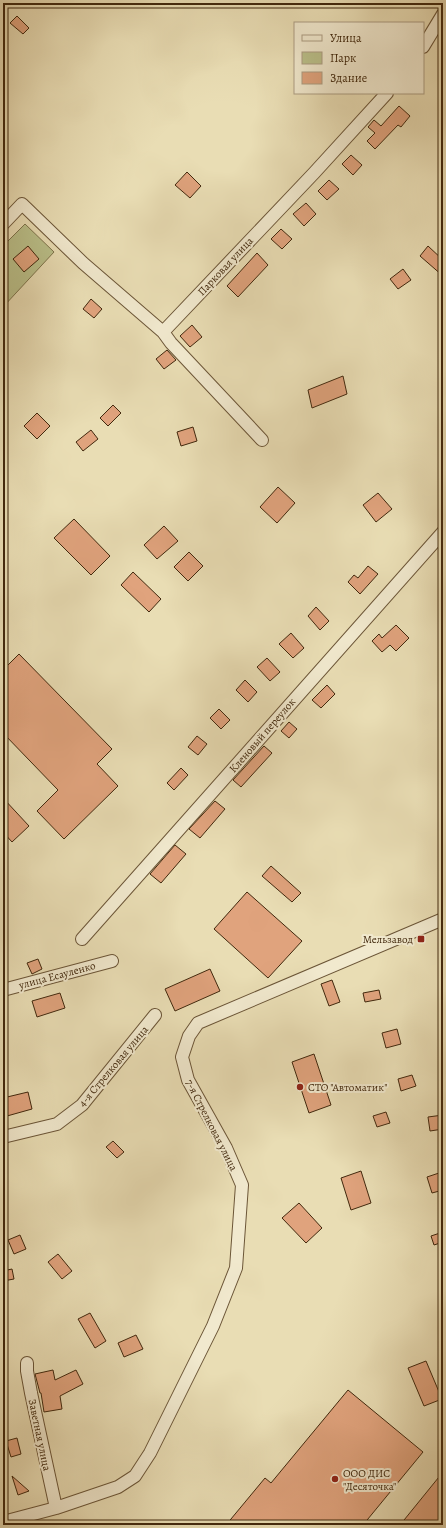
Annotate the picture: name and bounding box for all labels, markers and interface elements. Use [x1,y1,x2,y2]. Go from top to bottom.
legend [294,22,424,94]
text: Улица [330,30,362,46]
text: Парк [330,50,356,66]
text: Здание [330,70,367,86]
street label: Парковая улица [194,233,257,299]
street label: Кленовый переулок [226,695,299,776]
place label: Мельзавод [363,932,414,947]
marker: Мельзавод [416,934,426,944]
street label: улица Есауленко [16,958,98,993]
street label: 4-я Стрелковая улица [75,1022,152,1110]
street label: 7-я Стрелковая улица [182,1077,242,1174]
place label: СТО "Автоматик" [308,1080,388,1095]
marker: СТО "Автоматик" [295,1082,305,1092]
street label: Заветная улица [25,1398,55,1473]
place label: ООО ДИС "Десяточка" [343,1466,396,1494]
marker: ООО ДИС "Десяточка" [330,1474,340,1484]

